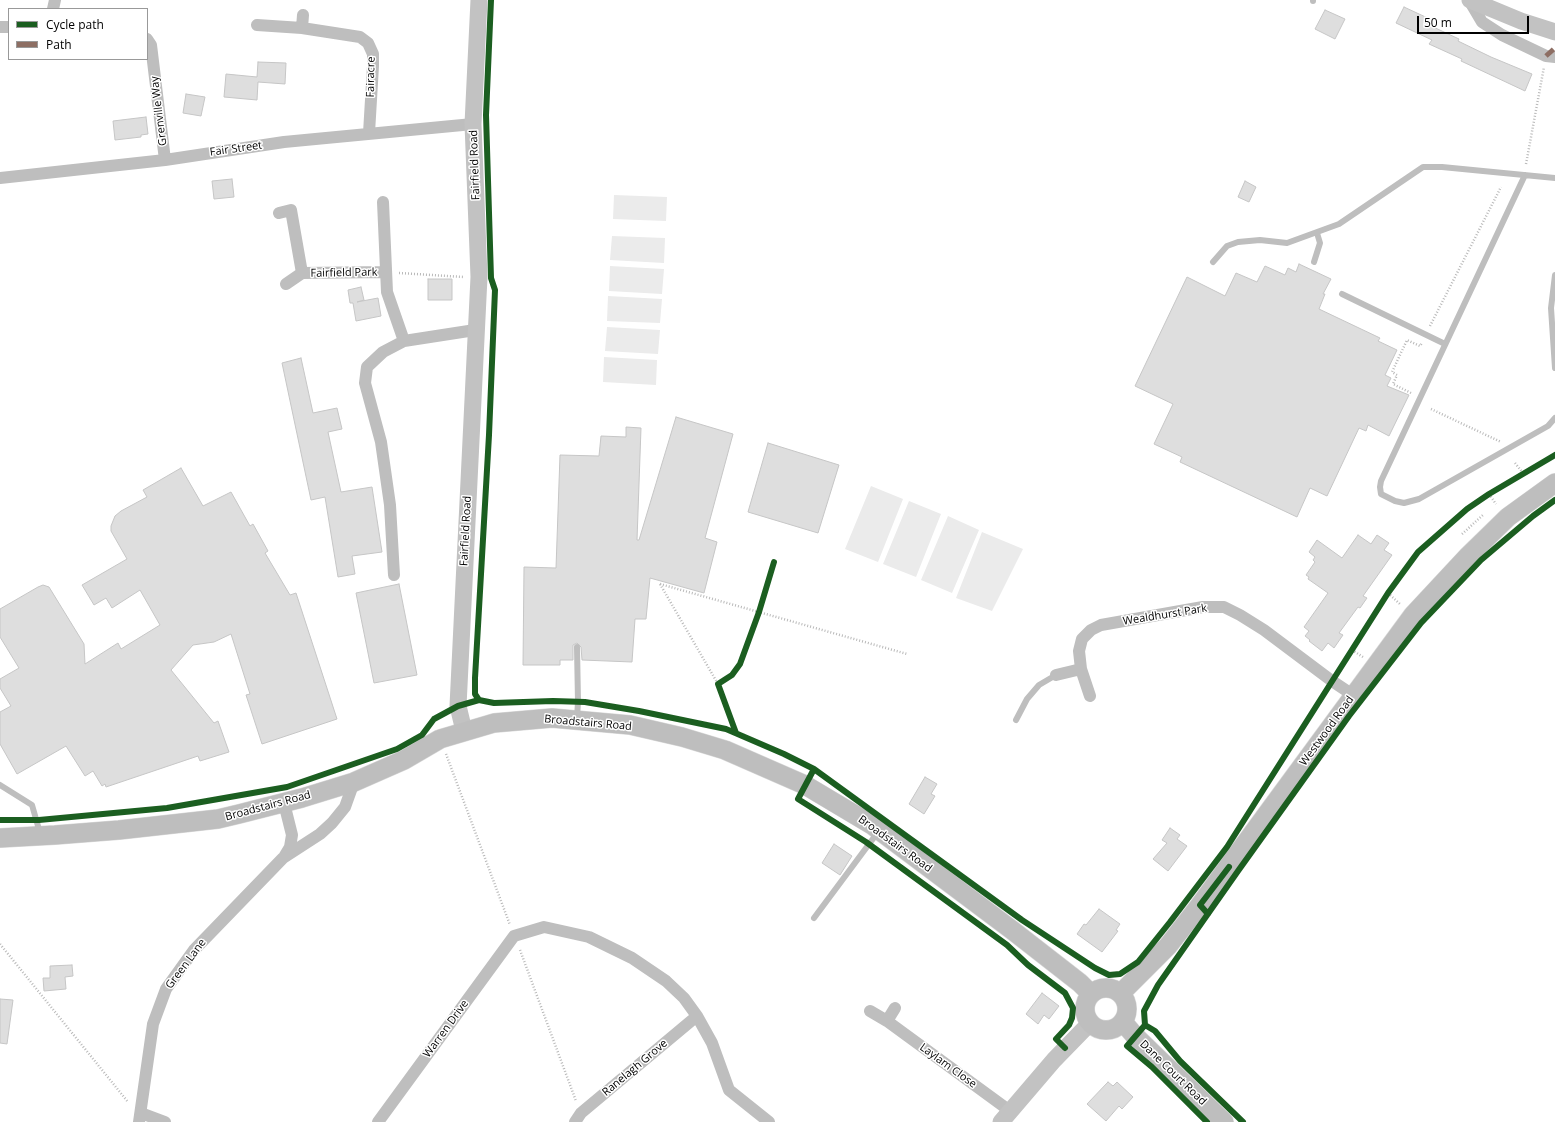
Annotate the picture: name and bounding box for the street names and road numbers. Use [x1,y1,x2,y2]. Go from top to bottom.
street label: Fairacre [364,56,378,98]
street label: Grenville Way [148,75,170,147]
street label: Fairfield Road [467,130,483,200]
street label: Fair Street [209,139,263,159]
street label: Fairfield Park [310,266,378,280]
street label: Fairfield Road [458,496,474,566]
street label: Wealdhurst Park [1122,602,1208,628]
street label: Westwood Road [1297,694,1357,768]
street label: Broadstairs Road [544,713,632,733]
street label: Broadstairs Road [224,788,312,824]
street label: Broadstairs Road [856,813,934,875]
street label: Green Lane [163,936,209,992]
street label: Warren Drive [421,998,471,1060]
street label: Ranelagh Grove [600,1037,670,1099]
street label: Dane Court Road [1137,1038,1209,1108]
street label: Laylam Close [917,1041,979,1091]

